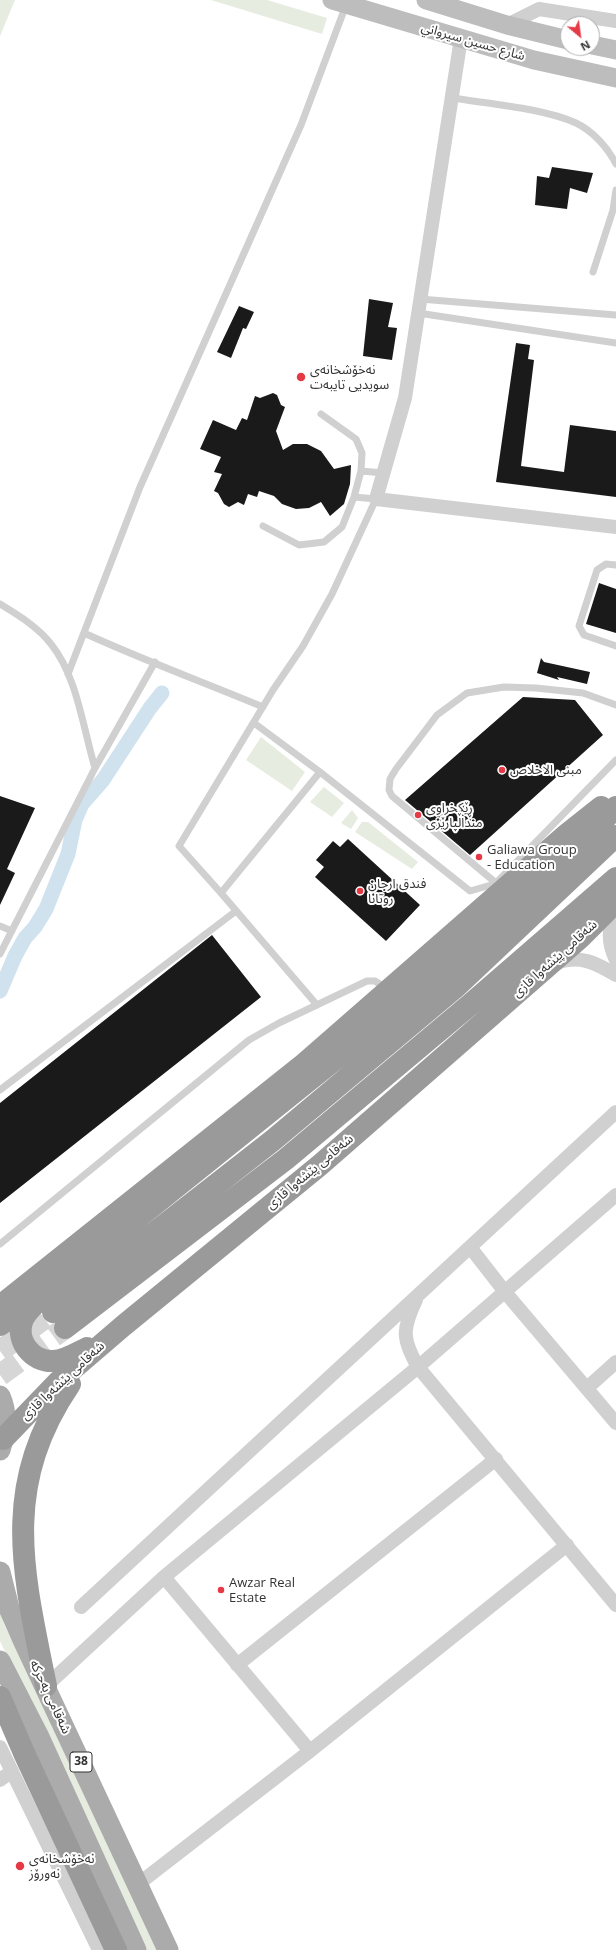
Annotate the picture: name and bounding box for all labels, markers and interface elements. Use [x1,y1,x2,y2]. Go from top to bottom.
north arrow [560,16,600,56]
street label: شارع حسين سيرواني [419,20,527,64]
text: N [578,37,593,55]
place label: نەخۆشخانەی سویدیی تایبەت [310,362,389,393]
marker: نەخۆشخانەی سویدیی تایبەت [295,371,307,383]
place label: مبنى الاخلاص [510,762,582,778]
marker: مبنى الاخلاص [497,765,507,775]
place label: ڕێکخراوی منداڵپارێزی [426,800,483,831]
marker: ڕێکخراوی منداڵپارێزی [413,810,423,820]
place label: Galiawa Group - Education [487,842,577,873]
marker: Galiawa Group - Education [474,852,484,862]
place label: فندق ارجان روتانا [368,876,426,907]
marker: فندق ارجان روتانا [355,886,365,896]
street label: شەقامی پێشەوا قازی [509,917,601,1001]
street label: شەقامی پێشەوا قازی [263,1131,357,1213]
street label: شەقامی پێشەوا قازی [18,1338,108,1424]
place label: Awzar Real Estate [229,1575,295,1606]
marker: Awzar Real Estate [216,1585,226,1595]
street label: شەقامی بەحرکە [26,1658,74,1736]
road number: 38 [70,1752,92,1772]
place label: نەخۆشخانەی نەورۆز [29,1851,95,1882]
marker: نەخۆشخانەی نەورۆز [14,1860,26,1872]

